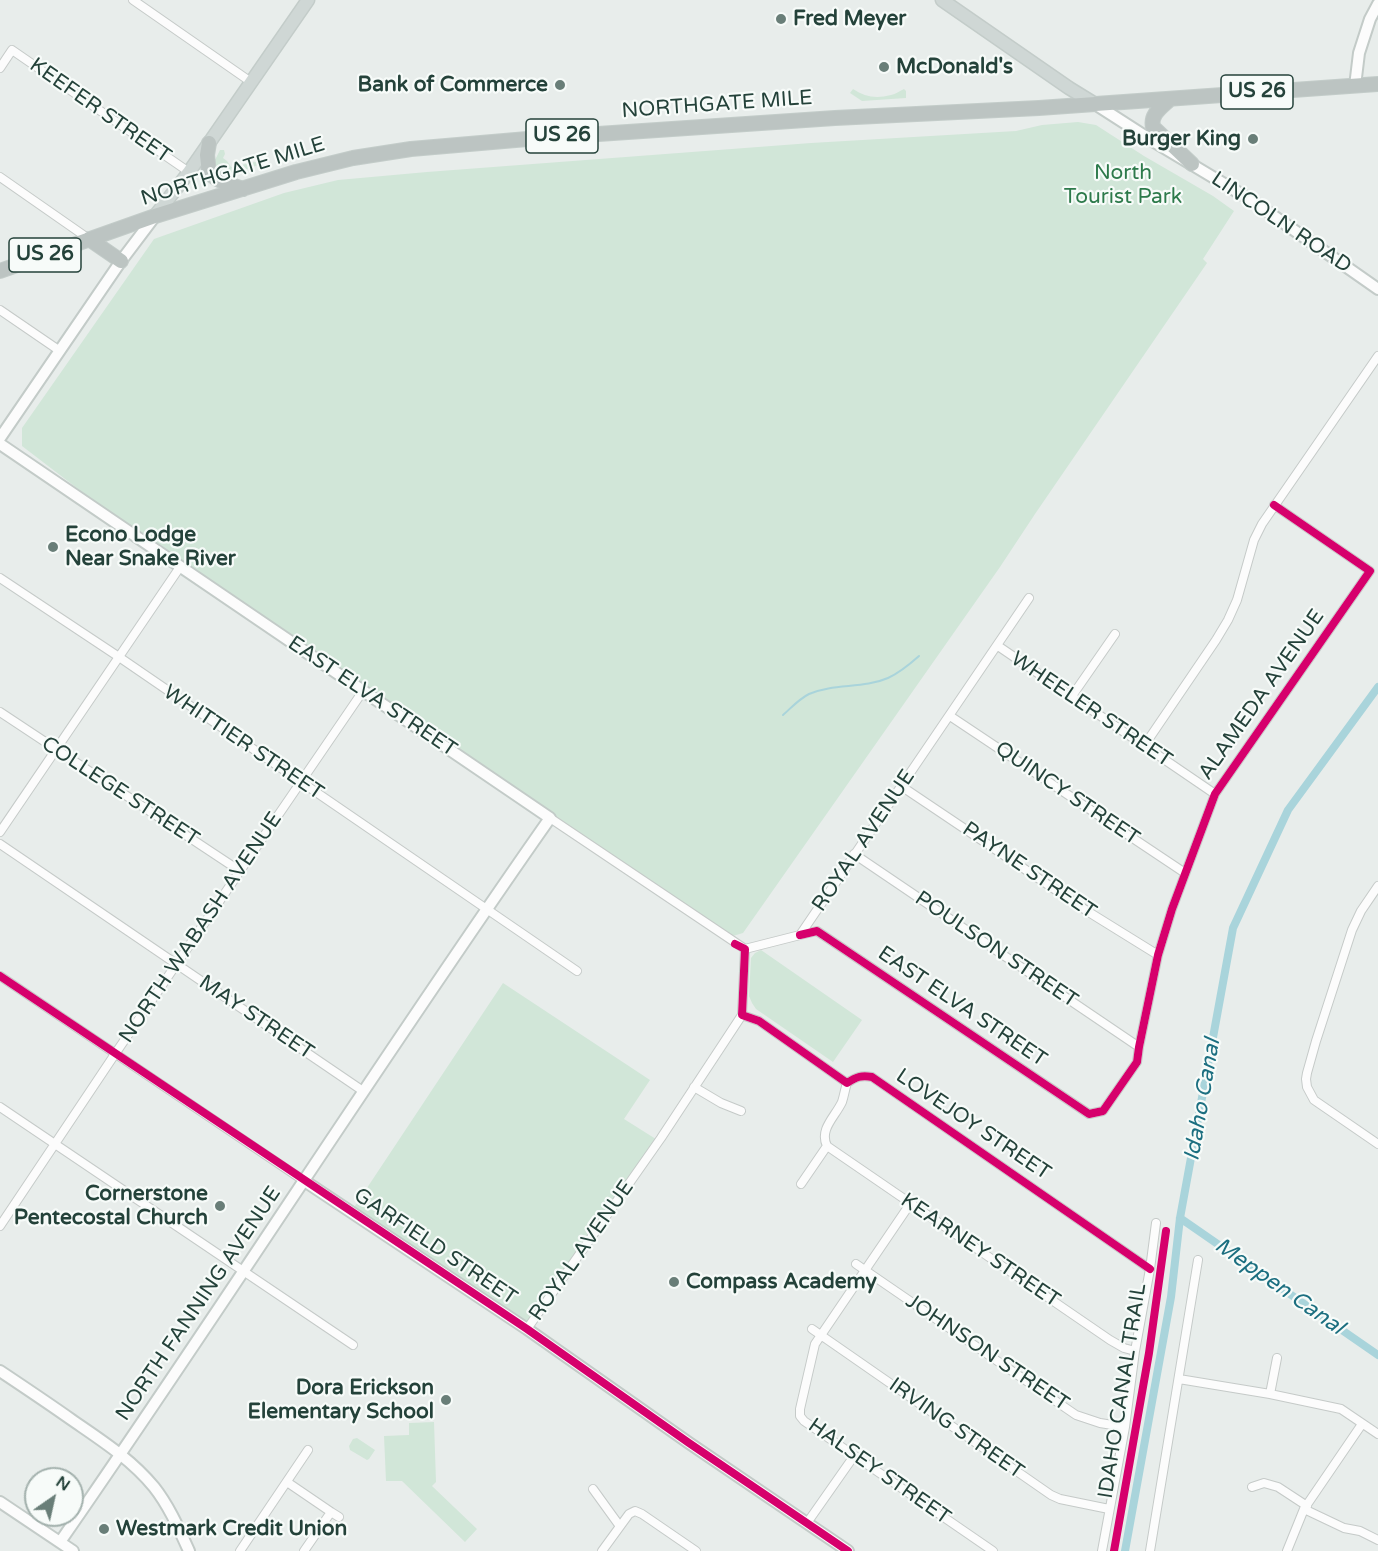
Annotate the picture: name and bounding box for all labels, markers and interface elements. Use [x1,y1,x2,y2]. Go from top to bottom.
place label: Fred Meyer [793,6,906,32]
marker: Fred Meyer [774,12,788,26]
street label: KEEFER STREET [24,53,176,169]
place label: McDonald's [896,54,1013,80]
marker: McDonald's [877,60,891,74]
place label: Bank of Commerce [358,72,548,98]
road number: US 26 [1221,75,1293,109]
marker: Bank of Commerce [553,78,567,92]
street label: NORTHGATE MILE [621,86,813,124]
road number: US 26 [526,119,598,153]
place label: Burger King [1122,126,1241,152]
street label: NORTHGATE MILE [138,132,328,212]
marker: Burger King [1246,132,1260,146]
park label: North Tourist Park [1064,160,1182,210]
street label: LINCOLN ROAD [1206,167,1356,279]
road number: US 26 [9,238,81,272]
place label: Econo Lodge Near Snake River [65,522,236,572]
marker: Econo Lodge Near Snake River [46,540,60,554]
street label: ALAMEDA AVENUE [1194,605,1330,785]
street label: EAST ELVA STREET [283,631,461,763]
street label: WHEELER STREET [1005,647,1177,773]
street label: WHITTIER STREET [158,680,328,806]
street label: COLLEGE STREET [36,732,204,852]
street label: QUINCY STREET [990,736,1144,852]
street label: ROYAL AVENUE [807,765,921,917]
street label: NORTH WABASH AVENUE [114,808,288,1048]
street label: PAYNE STREET [957,817,1101,925]
street label: POULSON STREET [910,886,1082,1014]
street label: EAST ELVA STREET [873,941,1051,1073]
street label: MAY STREET [194,970,318,1066]
water label: Idaho Canal [1179,1037,1227,1163]
street label: LOVEJOY STREET [891,1064,1055,1186]
street label: ROYAL AVENUE [524,1176,640,1326]
place label: Cornerstone Pentecostal Church [14,1181,208,1231]
street label: NORTH FANNING AVENUE [111,1182,287,1426]
street label: GARFIELD STREET [349,1183,521,1311]
street label: KEARNEY STREET [896,1188,1064,1314]
marker: Cornerstone Pentecostal Church [213,1199,227,1213]
water label: Meppen Canal [1209,1233,1349,1341]
place label: Compass Academy [686,1269,877,1295]
marker: Compass Academy [667,1275,681,1289]
street label: IDAHO CANAL TRAIL [1094,1282,1152,1500]
street label: JOHNSON STREET [901,1289,1073,1417]
street label: IRVING STREET [884,1373,1028,1485]
place label: Dora Erickson Elementary School [247,1375,434,1425]
marker: Dora Erickson Elementary School [439,1393,453,1407]
street label: HALSEY STREET [803,1413,955,1531]
north arrow [24,1467,84,1527]
text: N [52,1472,74,1496]
place label: Westmark Credit Union [116,1516,347,1542]
marker: Westmark Credit Union [97,1522,111,1536]

